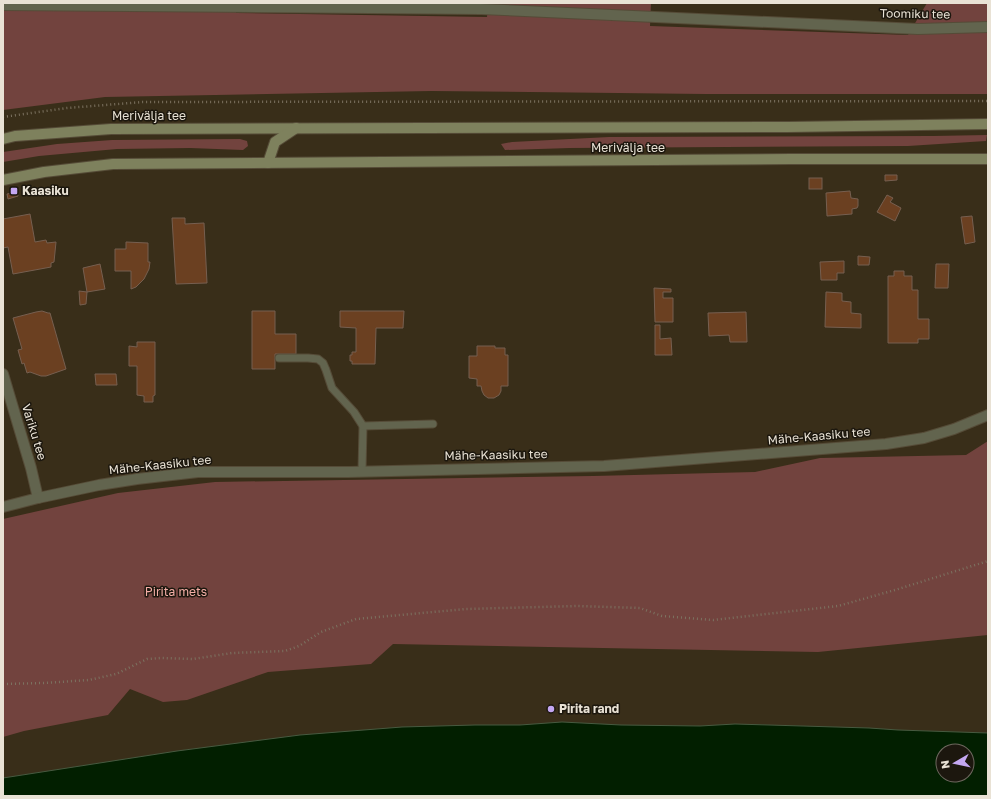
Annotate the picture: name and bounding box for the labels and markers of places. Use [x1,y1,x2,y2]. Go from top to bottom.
place label: Kaasiku [22,183,69,198]
marker: Kaasiku [9,186,19,196]
place label: Pirita rand [559,701,619,716]
marker: Pirita rand [546,704,556,714]

